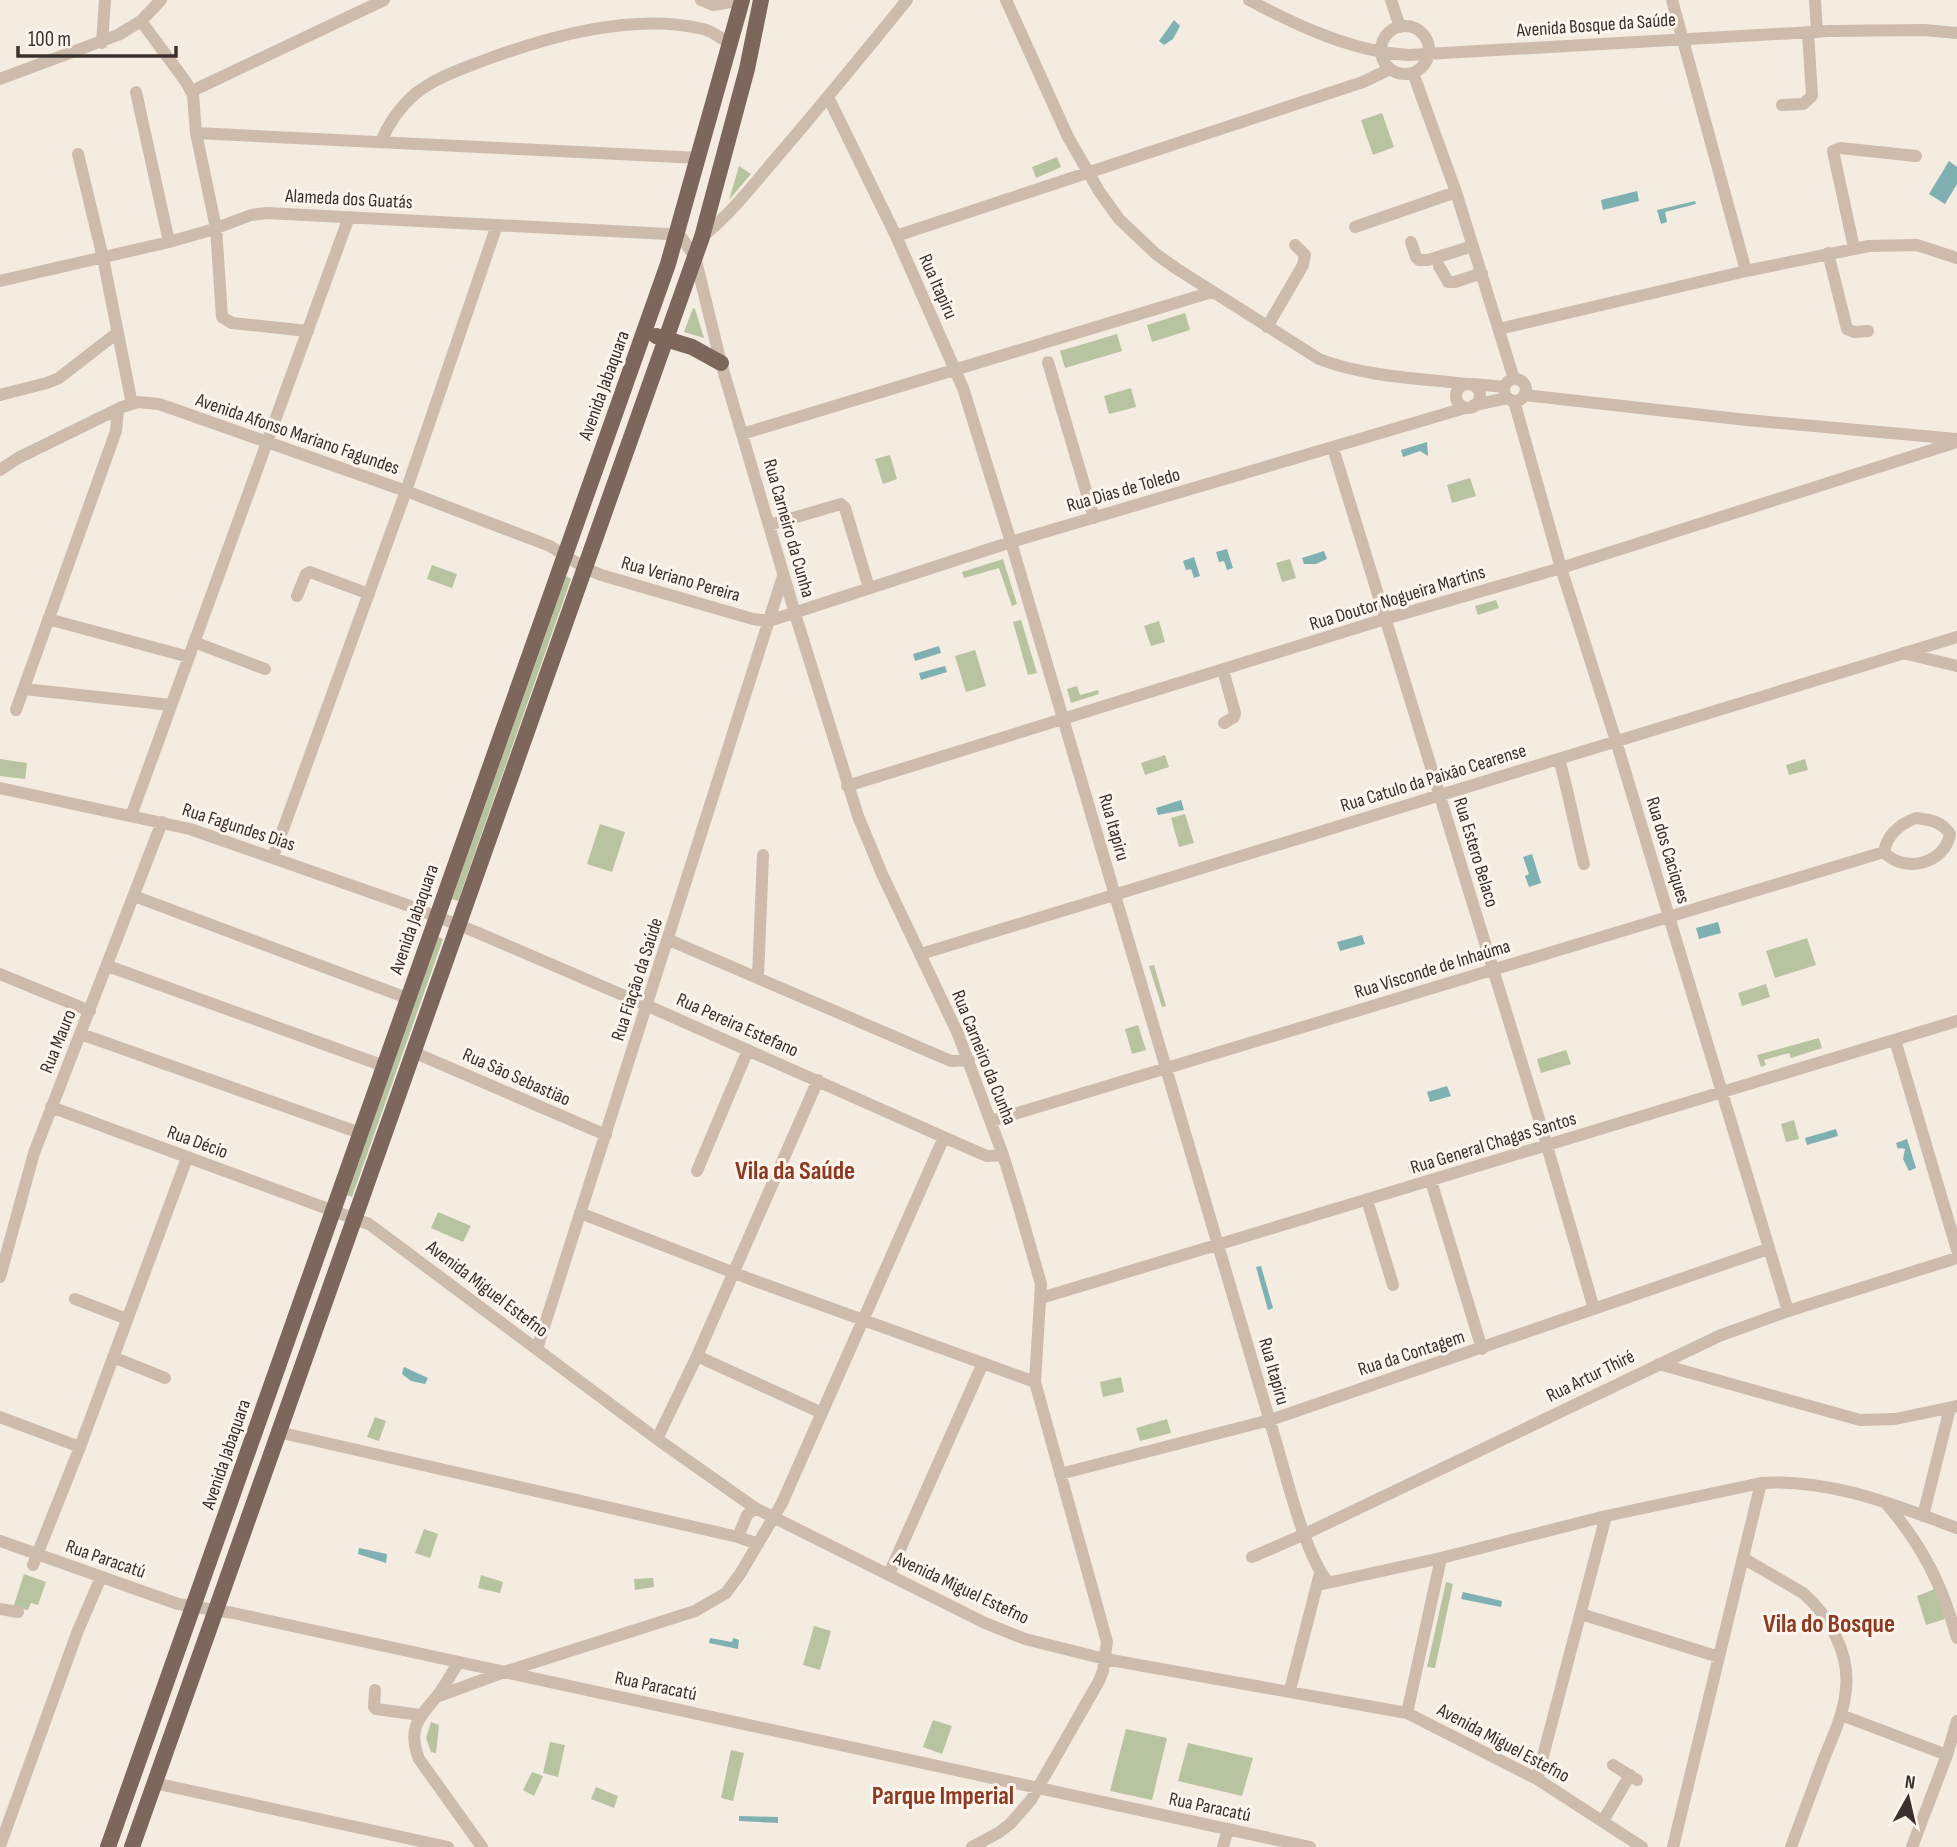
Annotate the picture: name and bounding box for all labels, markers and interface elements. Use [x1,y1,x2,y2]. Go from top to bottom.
street label: Avenida Bosque da Saúde [1515,8,1676,43]
scale bar [18,14,175,58]
text: 100 m [28,27,71,52]
street label: Alameda dos Guatás [284,185,413,214]
street label: Rua Itapiru [913,251,962,323]
street label: Avenida Jabaquara [574,328,635,444]
street label: Avenida Afonso Mariano Fagundes [192,388,403,480]
street label: Rua Carneiro da Cunha [758,457,819,600]
street label: Rua Dias de Toledo [1064,463,1183,518]
street label: Rua Veriano Pereira [619,552,743,607]
street label: Rua Doutor Nogueira Martins [1307,561,1488,636]
street label: Rua Catulo da Paixão Cearense [1338,739,1529,818]
street label: Rua Itapiru [1093,791,1134,864]
street label: Rua dos Caciques [1640,794,1695,907]
street label: Rua Estero Belaco [1448,795,1503,910]
street label: Rua Fagundes Dias [179,798,298,857]
street label: Avenida Jabaquara [385,862,444,978]
street label: Rua Fiação da Saúde [607,915,668,1044]
street label: Rua Visconde de Inhaúma [1352,935,1513,1004]
street label: Rua Carneiro da Cunha [946,987,1021,1128]
street label: Rua Pereira Estefano [673,988,802,1063]
street label: Rua Mauro [35,1006,82,1077]
street label: Rua São Sebastião [459,1043,574,1111]
street label: Rua General Chagas Santos [1408,1107,1579,1180]
street label: Rua Décio [164,1121,231,1164]
district label: Vila da Saúde [735,1156,855,1187]
street label: Avenida Miguel Estefno [421,1235,553,1343]
street label: Rua da Contagem [1355,1325,1468,1381]
street label: Rua Itapiru [1253,1335,1294,1408]
street label: Rua Artur Thiré [1543,1345,1639,1408]
street label: Avenida Jabaquara [197,1397,256,1513]
street label: Rua Paracatú [63,1535,149,1584]
street label: Avenida Miguel Estefno [889,1547,1033,1630]
district label: Vila do Bosque [1763,1609,1895,1640]
street label: Rua Paracatú [613,1667,699,1706]
street label: Avenida Miguel Estefno [1432,1698,1573,1788]
north arrow [1873,1763,1943,1833]
text: N [1904,1771,1917,1795]
district label: Parque Imperial [872,1781,1014,1812]
street label: Rua Paracatú [1167,1788,1253,1827]

